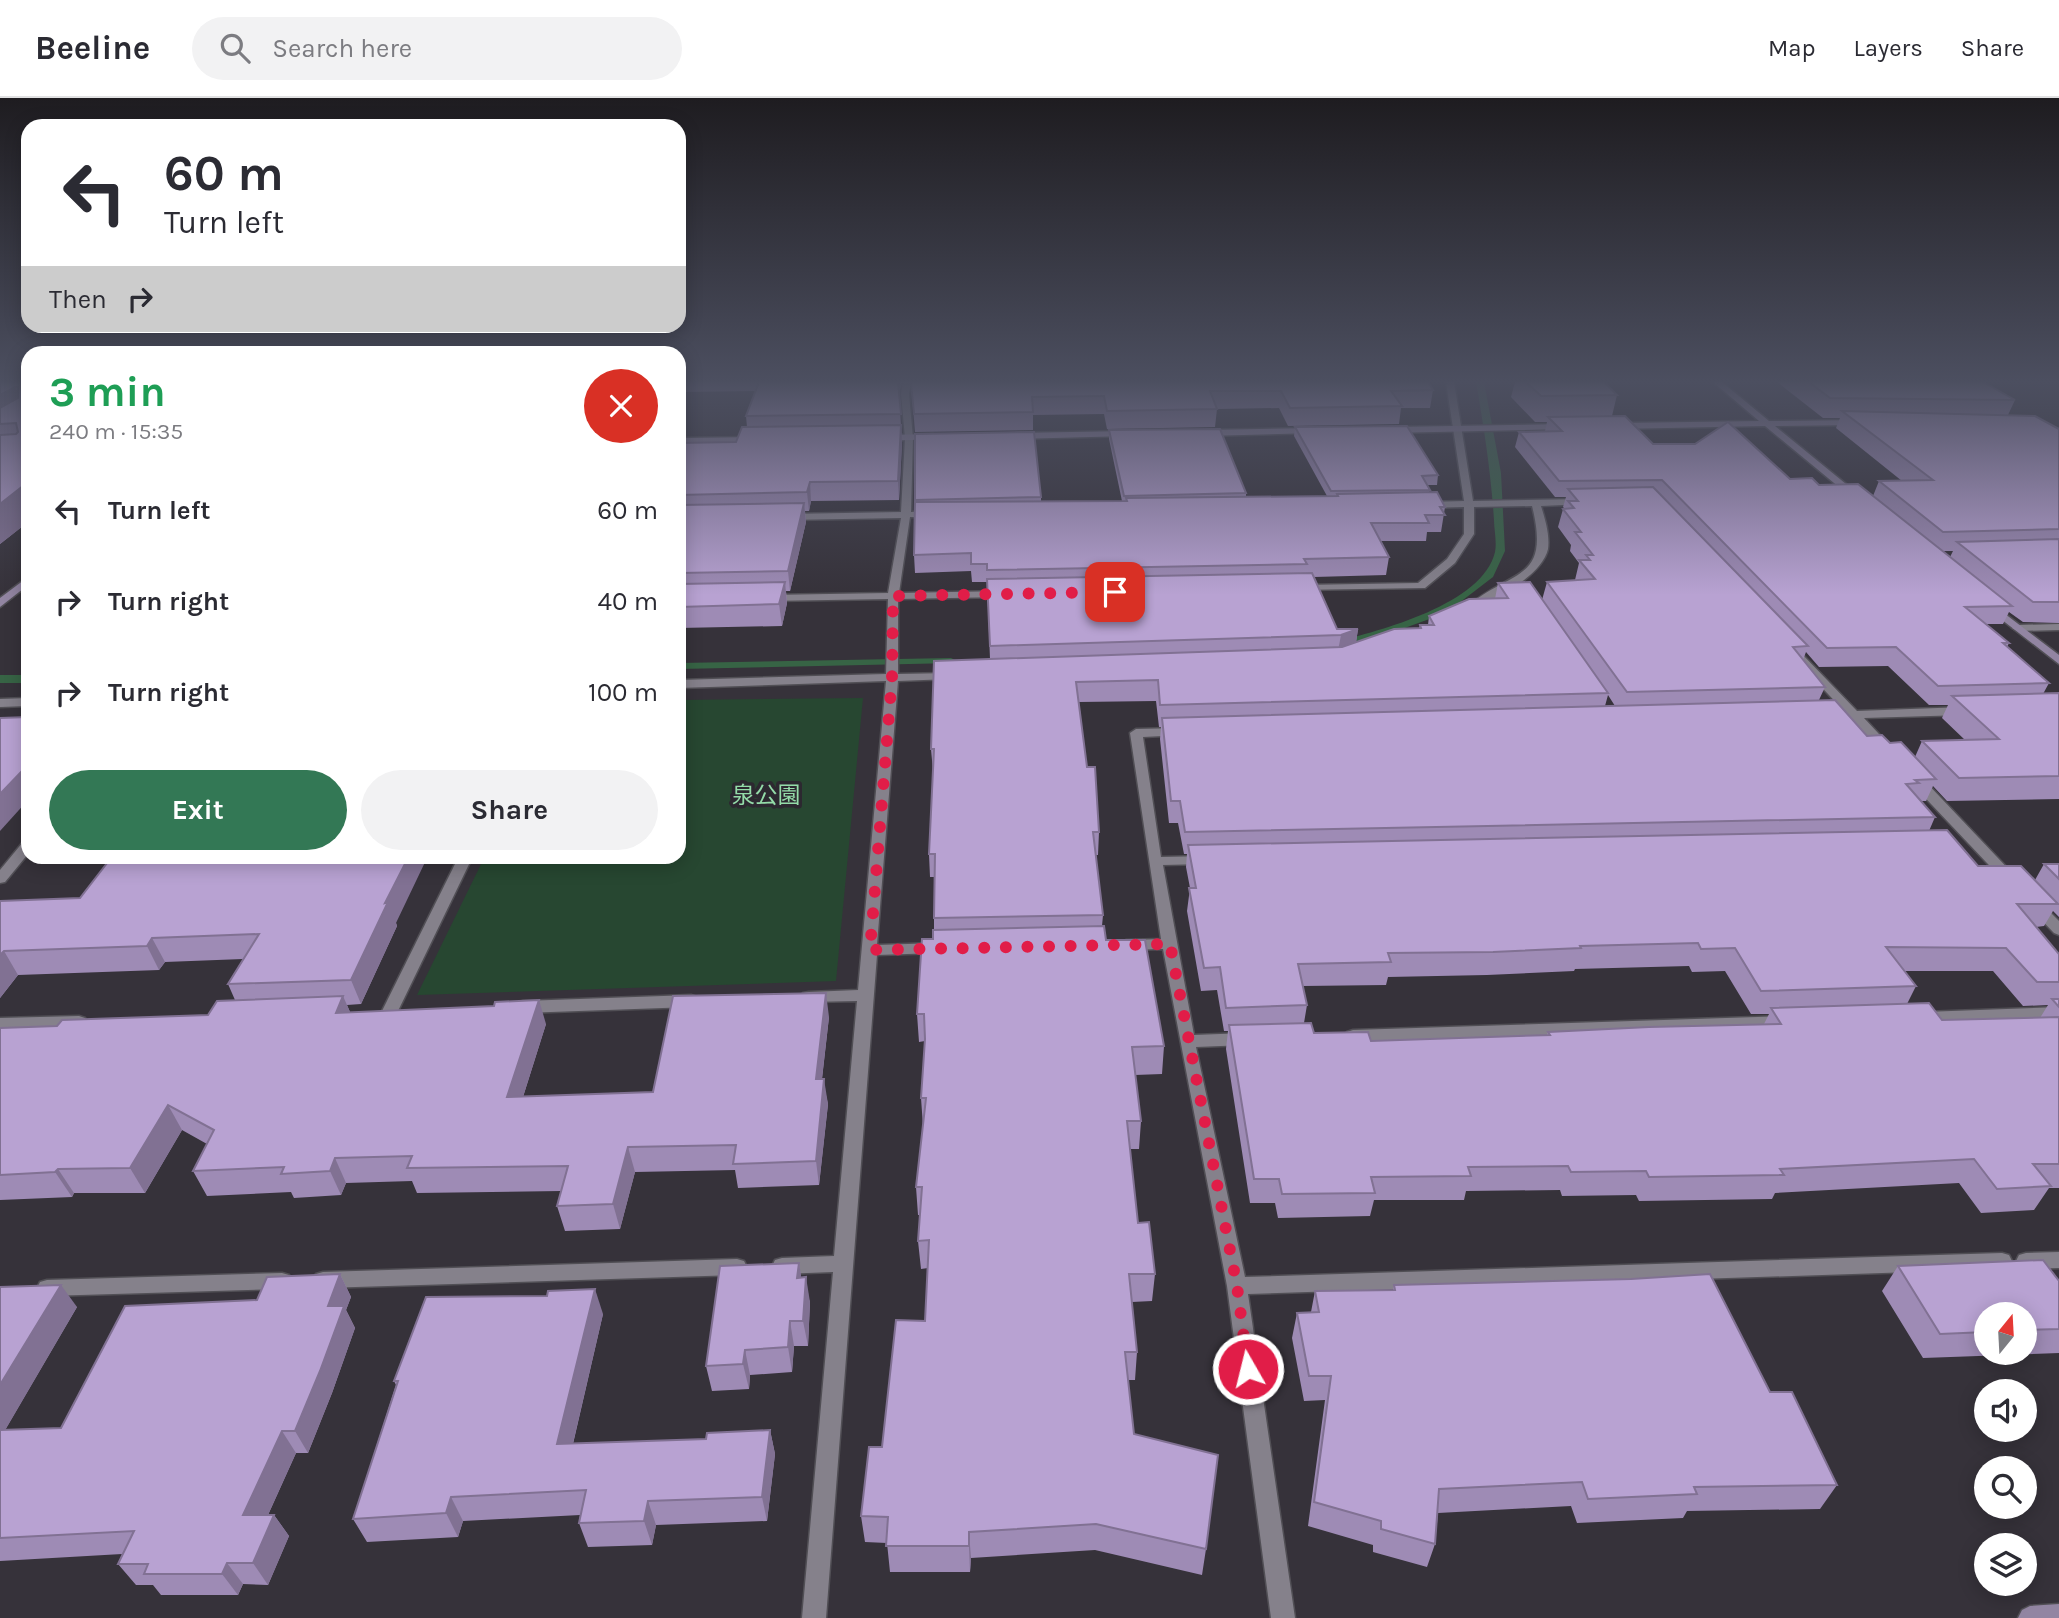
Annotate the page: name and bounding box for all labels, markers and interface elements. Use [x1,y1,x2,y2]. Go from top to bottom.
search box [192,17,682,80]
text: Beeline [35,29,150,67]
icon: search [216,29,254,67]
text: Search here [272,33,412,64]
text: Map [1768,34,1816,62]
text: Layers [1854,34,1923,62]
text: Share [1961,34,2024,62]
text: 60 m [164,145,284,202]
icon: left [49,147,140,238]
text: Turn left [164,204,284,241]
icon: right [121,280,159,318]
text: Then [49,284,107,315]
text: 3 min [49,367,166,417]
button: close [584,369,658,443]
text: 240 m · 15:35 [49,418,183,445]
icon: left [49,492,87,530]
text: Turn left [108,495,210,526]
text: 60 m [597,495,658,526]
pin [1085,562,1145,622]
icon: arrive [1096,573,1134,611]
icon: right [49,583,87,621]
text: Turn right [108,586,229,617]
text: 40 m [598,586,658,617]
icon: right [49,674,87,712]
text: Turn right [108,677,229,708]
text: 100 m [588,677,658,708]
button: Exit [49,770,347,850]
button: Share [361,770,658,850]
park label: 泉公園 [732,782,801,809]
north arrow [1974,1302,2037,1365]
map controls [1974,1302,2037,1596]
position arrow [1211,1332,1285,1406]
button: sound [1974,1379,2037,1442]
button: search [1974,1456,2037,1519]
button: layers [1974,1533,2037,1596]

